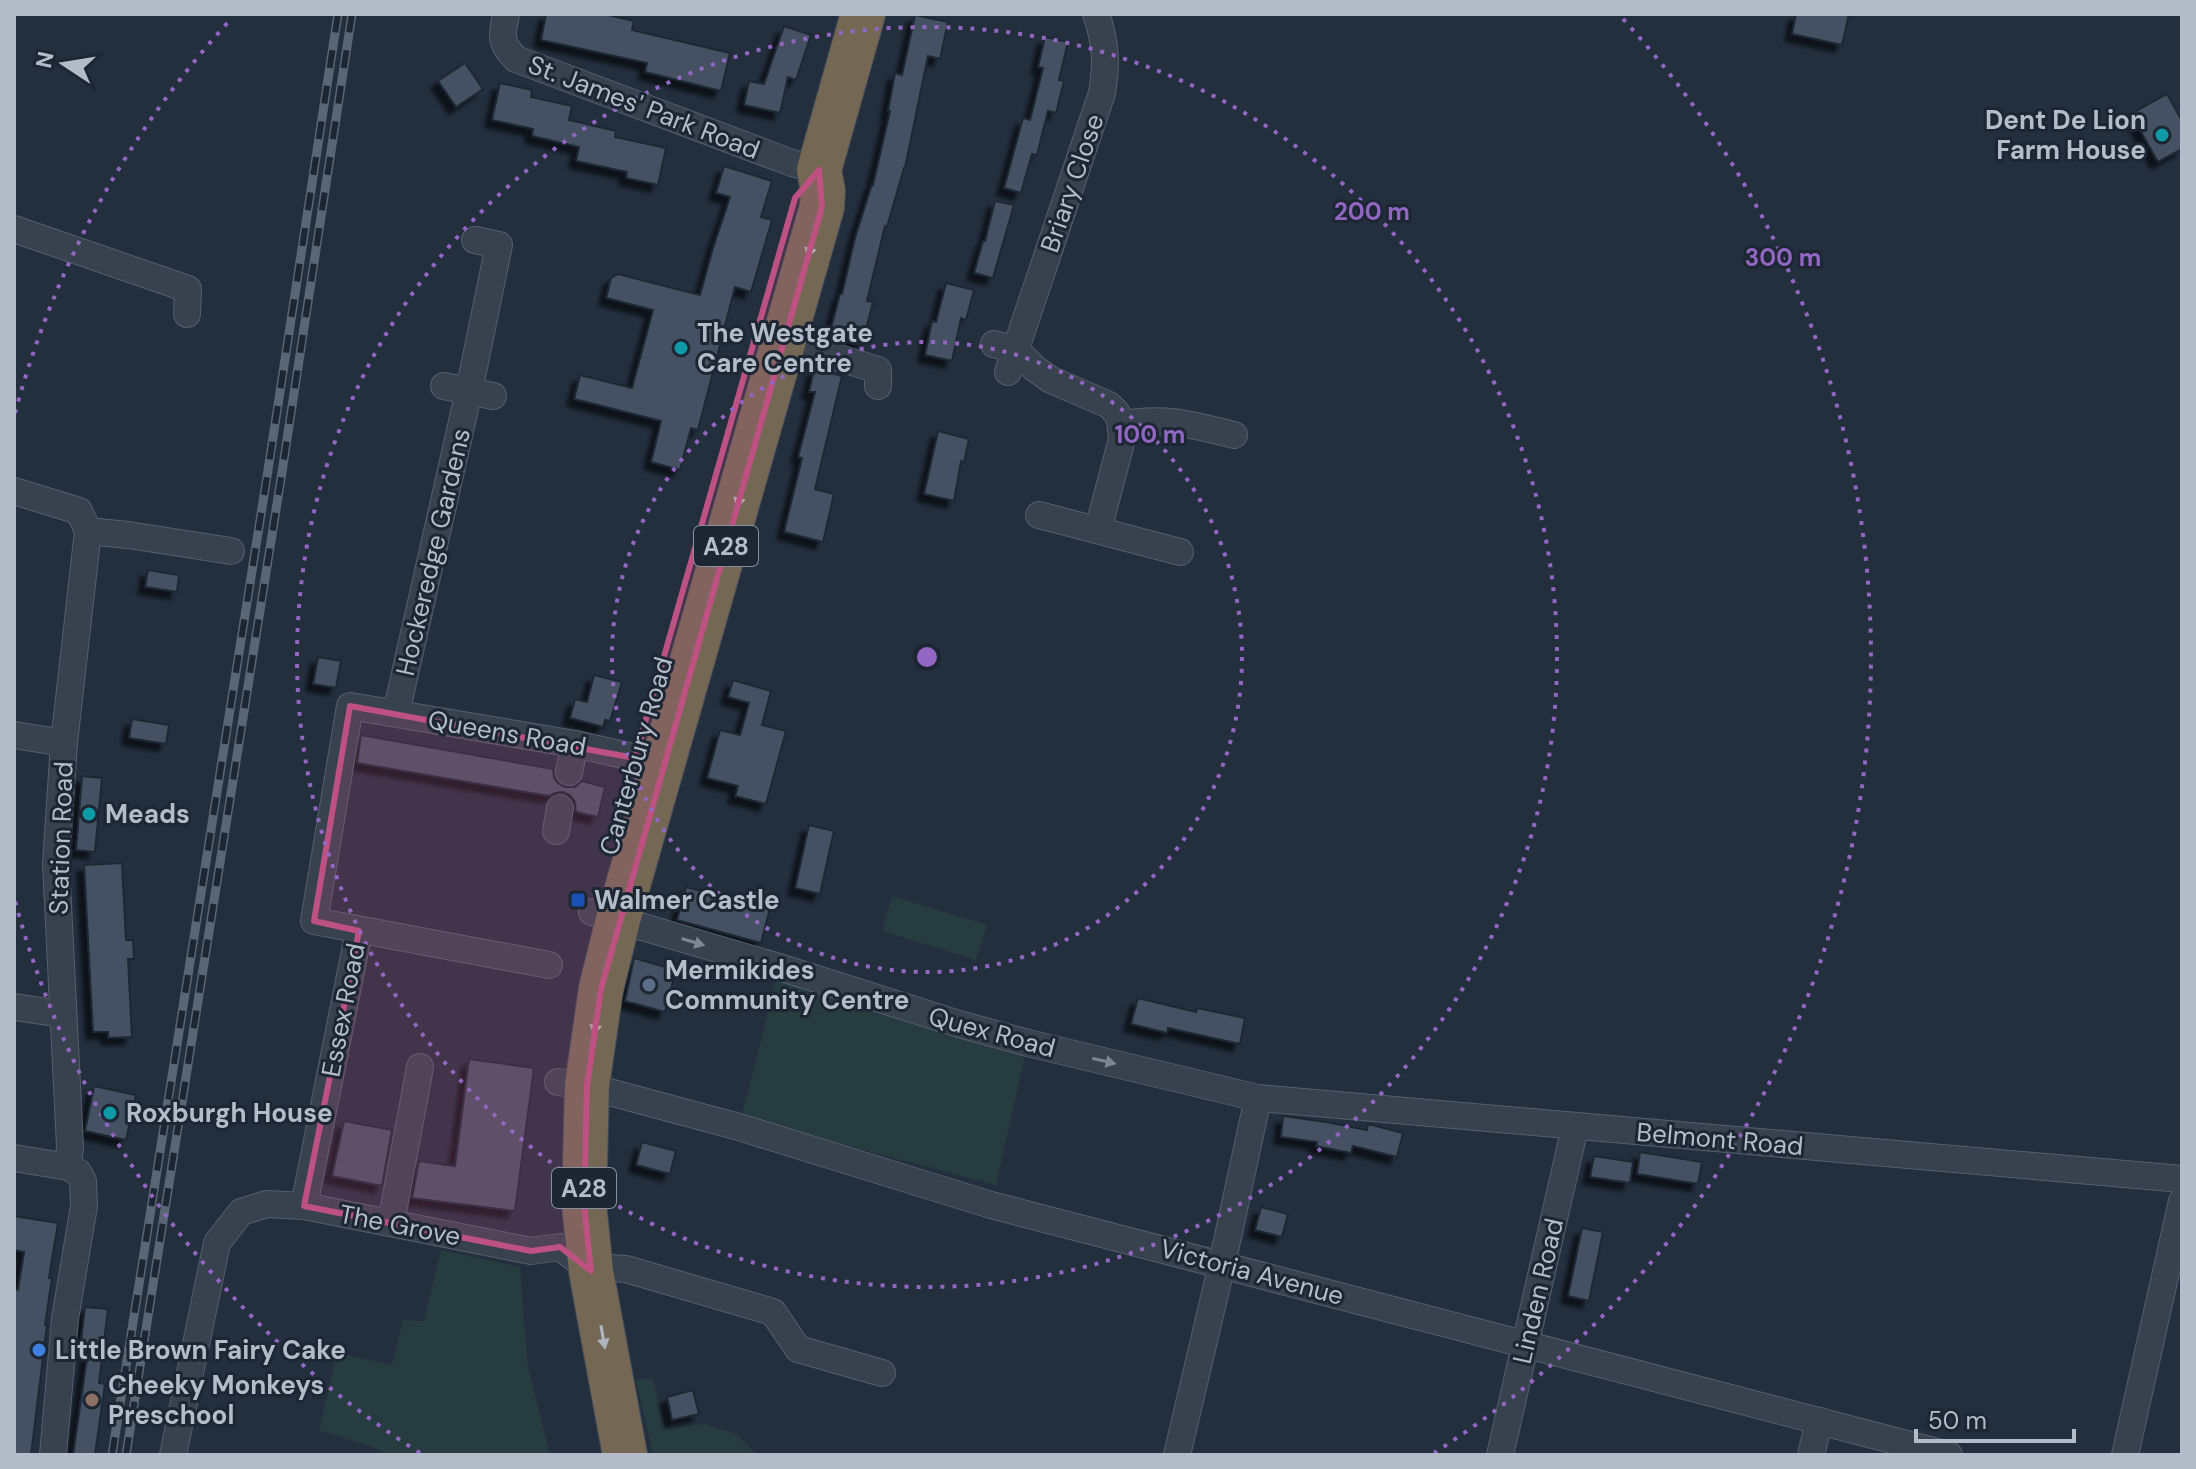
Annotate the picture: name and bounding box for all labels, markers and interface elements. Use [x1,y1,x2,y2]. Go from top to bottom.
north arrow [24,24,104,104]
street label: St. James' Park Road [523,47,765,167]
text: N [29,49,61,71]
place label: Dent De Lion Farm House [1985,103,2146,167]
street label: Briary Close [1032,109,1112,257]
marker: Dent De Lion Farm House [2153,126,2171,144]
text: 200 m [1334,196,1410,227]
one-way arrow [804,235,817,259]
text: 300 m [1745,242,1821,273]
place label: The Westgate Care Centre [697,316,873,380]
marker: The Westgate Care Centre [672,339,690,357]
text: 100 m [1115,419,1185,450]
street label: Hockeredge Gardens [388,425,478,679]
one-way arrow [733,485,746,509]
road number: A28 [694,526,758,566]
centre of rings [913,643,941,671]
street label: Canterbury Road [591,653,681,859]
street label: Queens Road [425,702,589,764]
street label: Station Road [41,761,81,915]
place label: Meads [105,797,190,831]
marker: Meads [80,805,98,823]
place label: Walmer Castle [594,883,780,917]
marker: Walmer Castle [569,891,587,909]
one-way arrow [681,936,705,949]
street label: Essex Road [313,940,373,1080]
place label: Mermikides Community Centre [665,953,909,1017]
marker: Mermikides Community Centre [640,976,658,994]
street label: Quex Road [925,999,1059,1065]
one-way arrow [589,1011,602,1036]
one-way arrow [1091,1055,1116,1068]
place label: Roxburgh House [126,1096,333,1130]
marker: Roxburgh House [101,1104,119,1122]
street label: Belmont Road [1635,1115,1805,1163]
road number: A28 [552,1168,616,1208]
street label: The Grove [337,1197,463,1253]
street label: Linden Road [1505,1215,1571,1367]
street label: Victoria Avenue [1156,1231,1348,1313]
one-way arrow [598,1325,610,1350]
place label: Little Brown Fairy Cake [55,1333,346,1367]
marker: Little Brown Fairy Cake [30,1341,48,1359]
place label: Cheeky Monkeys Preschool [108,1368,324,1432]
marker: Cheeky Monkeys Preschool [83,1391,101,1409]
scale bar [1916,1393,2074,1443]
text: 50 m [1928,1405,1987,1436]

